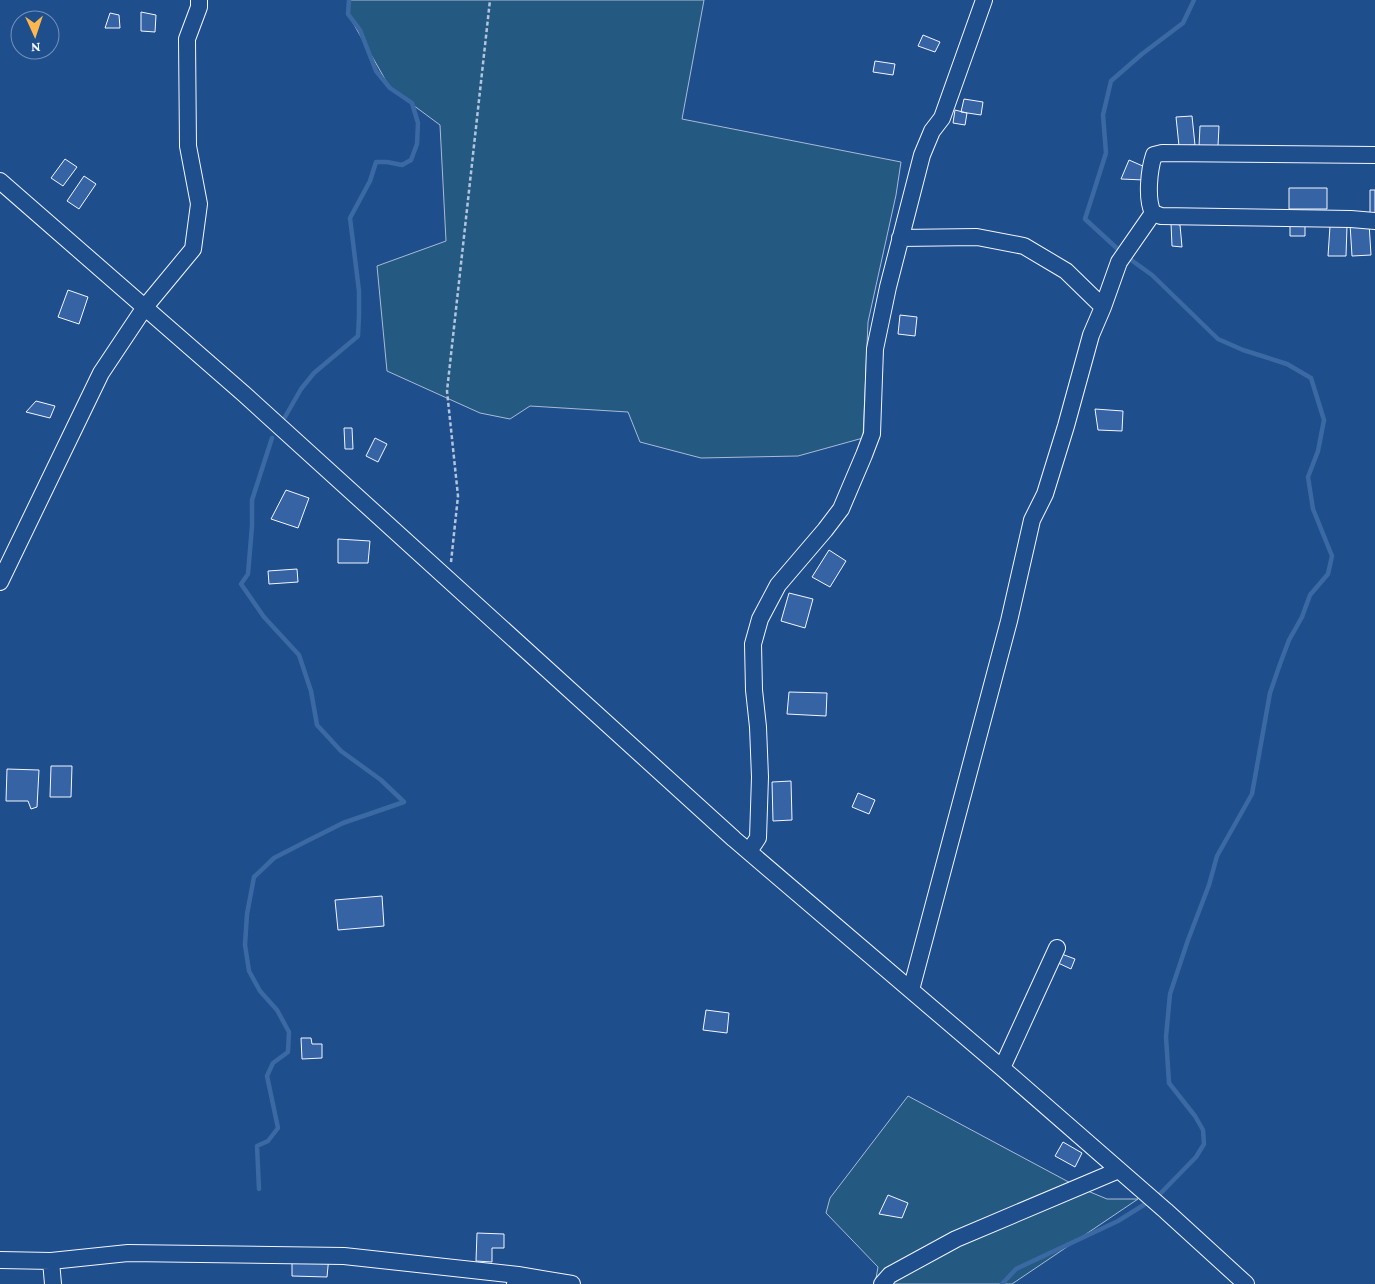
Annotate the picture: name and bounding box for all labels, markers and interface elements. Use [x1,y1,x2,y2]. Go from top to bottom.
north arrow [10,10,60,60]
text: N [30,40,41,56]

